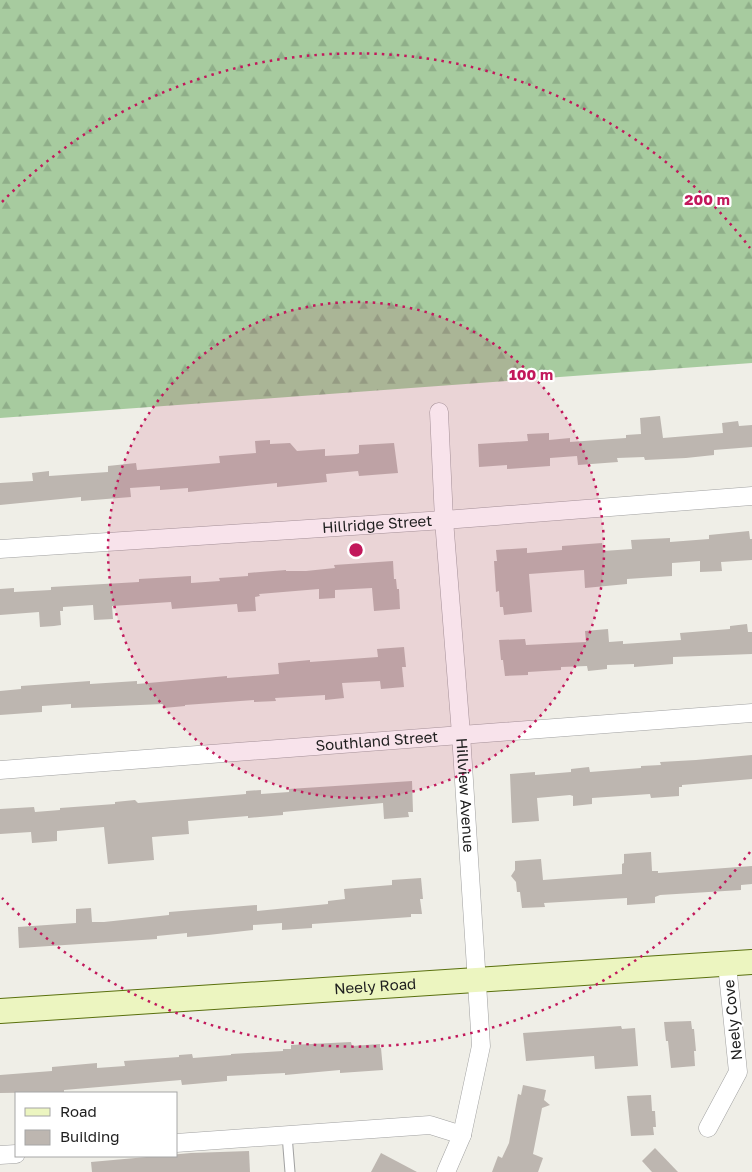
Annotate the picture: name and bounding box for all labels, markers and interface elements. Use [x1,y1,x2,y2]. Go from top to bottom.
text: 200 m [684,190,730,208]
text: 100 m [509,365,553,383]
street label: Hillridge Street [321,511,433,536]
centre of rings [347,541,365,559]
street label: Southland Street [315,727,439,754]
street label: Hillview Avenue [453,737,479,853]
street label: Neely Road [333,974,417,997]
street label: Neely Cove [719,979,745,1061]
legend [15,1092,178,1157]
text: Road [60,1102,97,1120]
text: Building [60,1127,120,1145]

